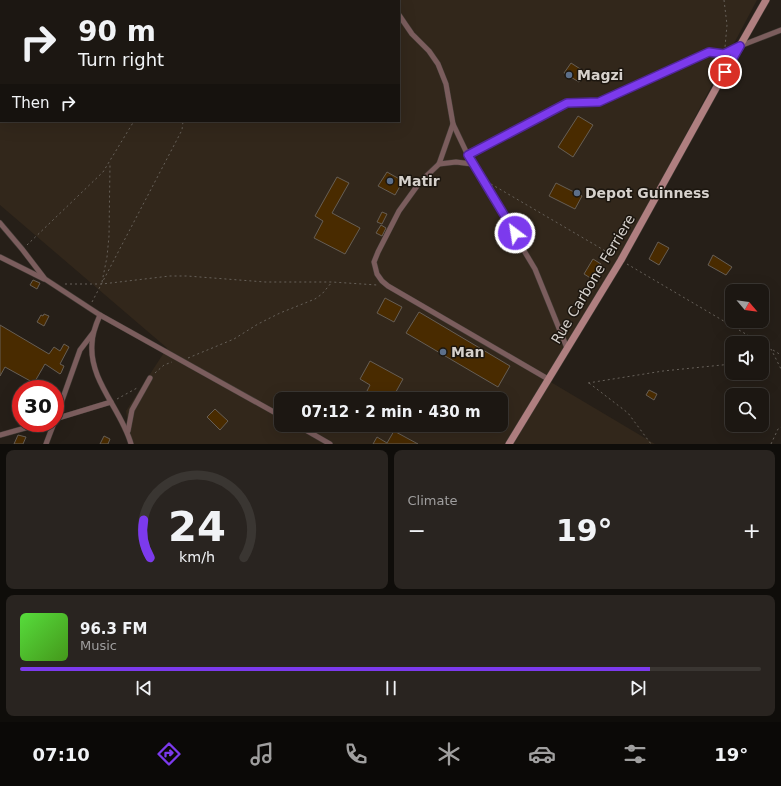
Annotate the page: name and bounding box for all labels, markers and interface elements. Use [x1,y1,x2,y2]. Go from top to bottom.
text: 90 m [78,15,156,48]
icon: right [12,16,64,68]
text: Turn right [78,49,164,70]
pin [708,55,742,89]
icon: arrive [714,61,736,83]
place label: Magzi [577,67,623,83]
marker: Magzi [564,70,574,80]
icon: right [57,92,79,114]
text: Then [12,94,49,112]
place label: Matir [398,173,440,189]
marker: Matir [385,176,395,186]
place label: Depot Guinness [585,185,710,201]
marker: Depot Guinness [572,188,582,198]
street label: Rue Carbone Ferriere [548,211,638,347]
position arrow [494,212,536,254]
north arrow [725,284,769,328]
map controls [725,284,769,432]
button: sound [725,336,769,380]
place label: Man [451,344,484,360]
marker: Man [438,347,448,357]
speed limit sign: 30 [12,380,64,432]
button: search [725,388,769,432]
text: 07:12 · 2 min · 430 m [301,403,481,421]
text: Climate [408,493,458,508]
text: 24 [168,501,226,550]
text: 19° [556,513,613,548]
text: − [408,518,426,543]
text: + [743,518,761,543]
text: km/h [179,548,215,564]
text: 96.3 FM [80,620,147,638]
text: Music [80,638,117,653]
icon: previous [133,677,155,699]
icon: pause [380,677,402,699]
icon: next [627,677,649,699]
icon: directions [155,740,183,768]
icon: music [248,740,276,768]
icon: phone [342,740,370,768]
icon: climate [435,740,463,768]
icon: car [528,740,556,768]
icon: filters [621,740,649,768]
text: 07:10 [33,744,90,765]
text: 19° [714,744,748,765]

